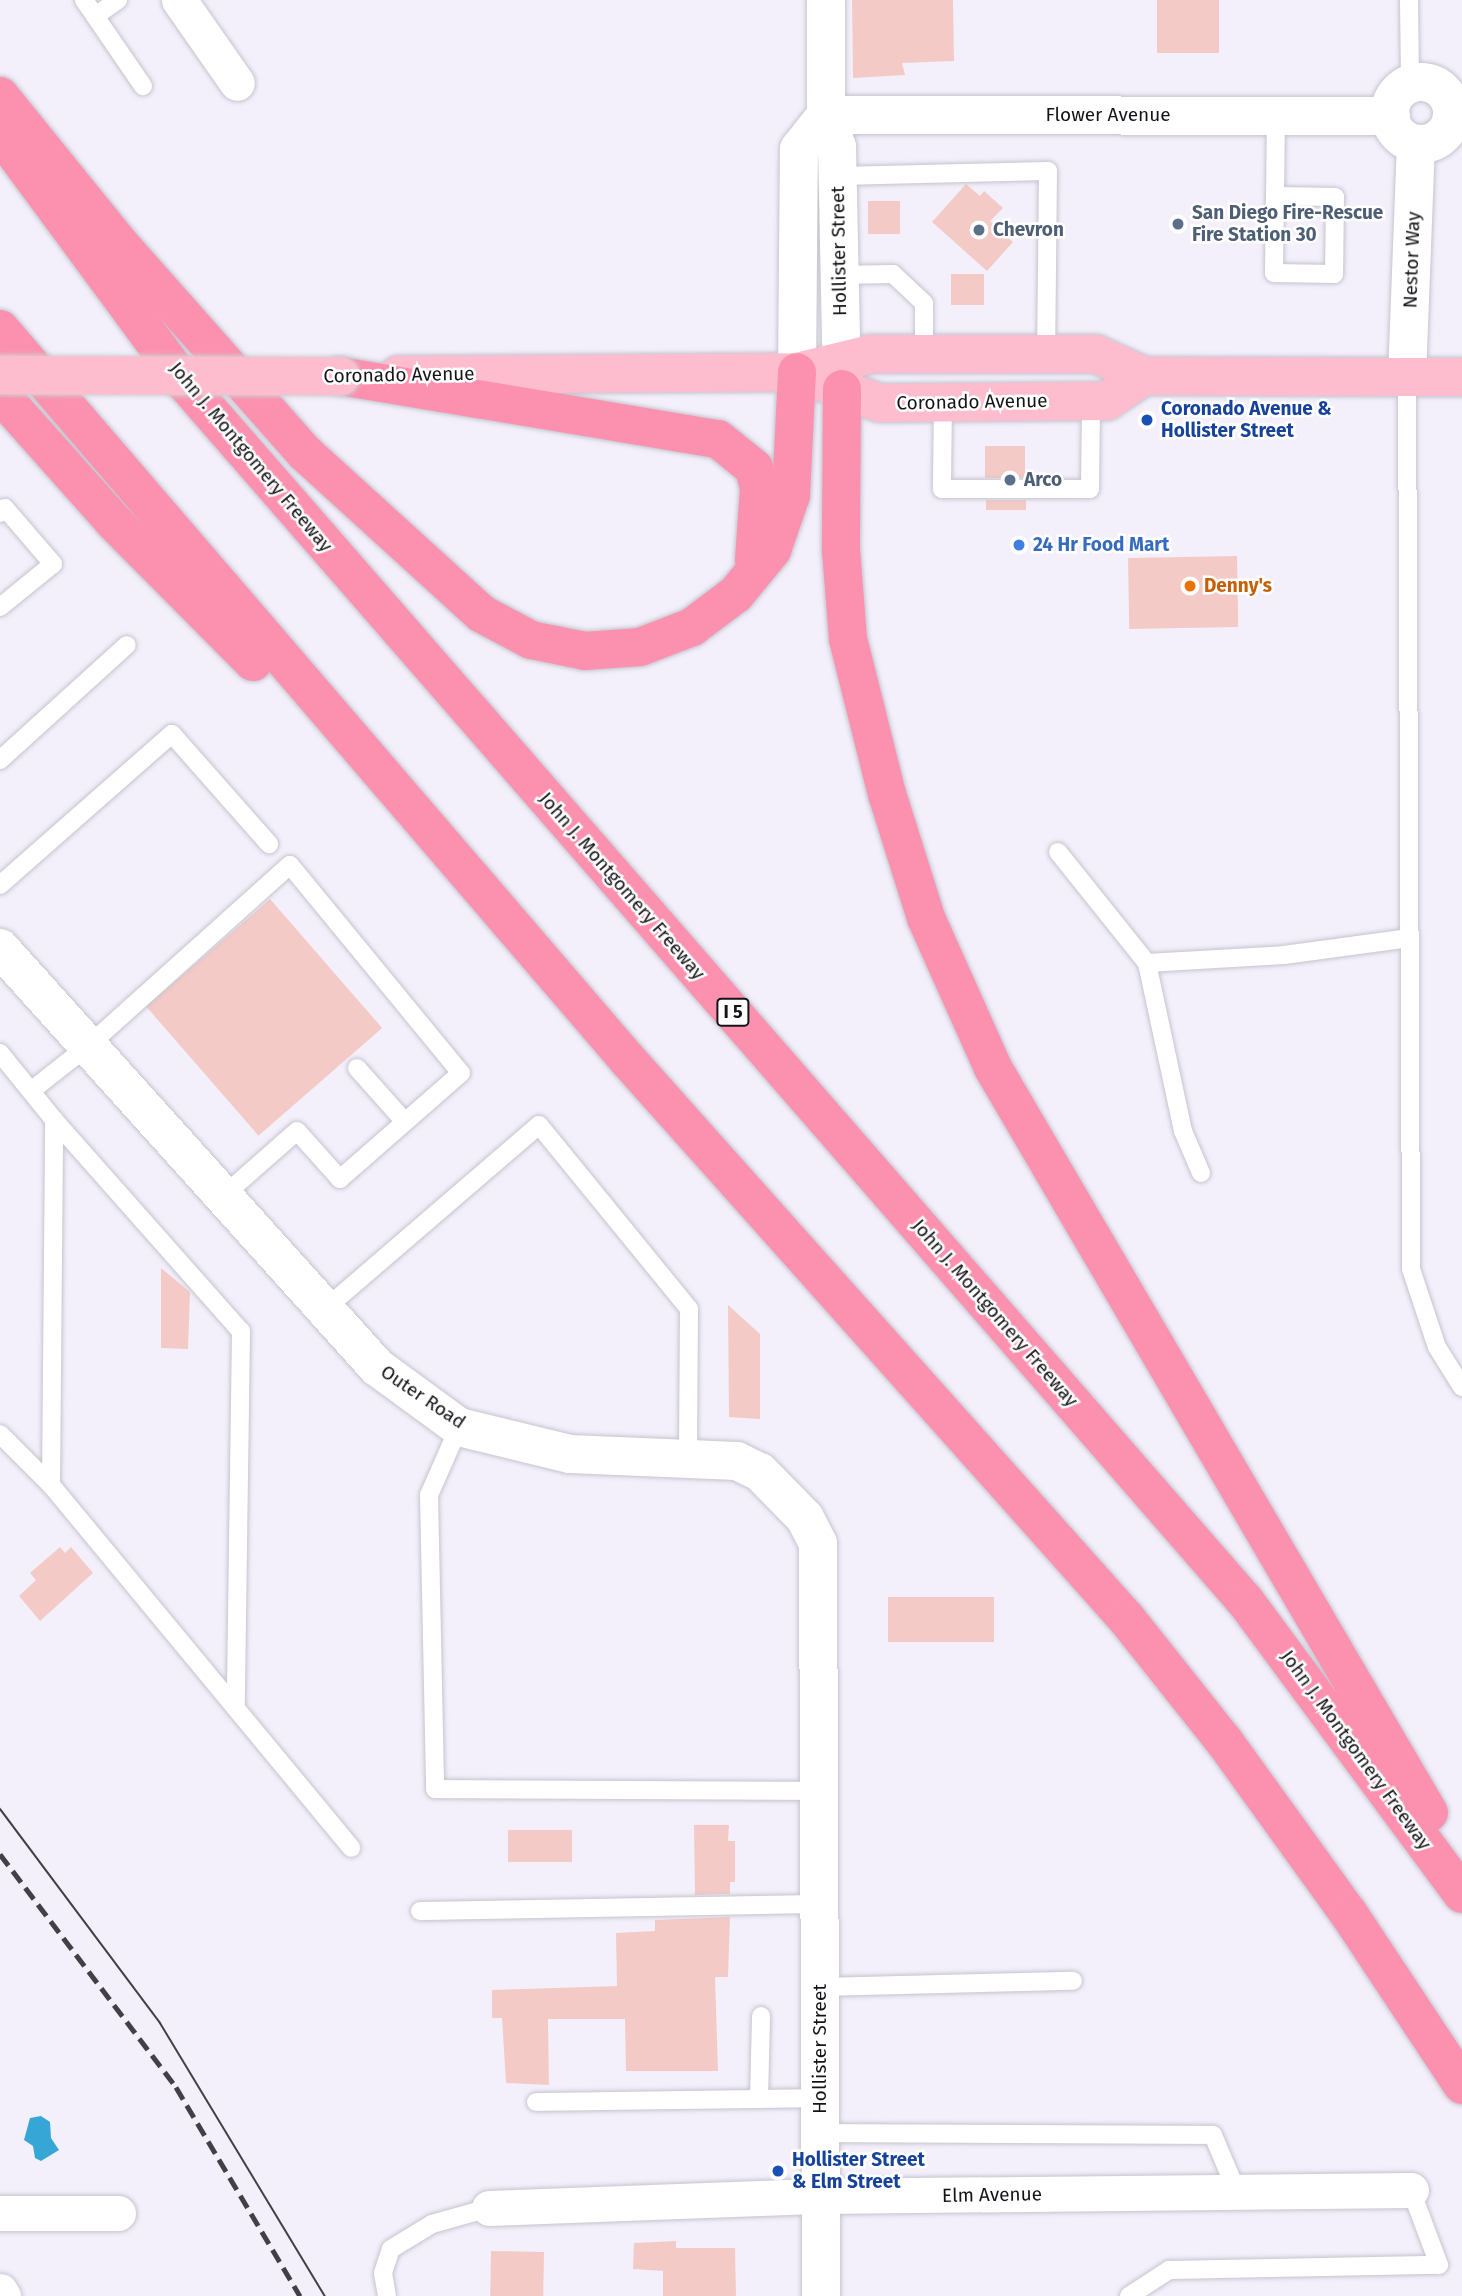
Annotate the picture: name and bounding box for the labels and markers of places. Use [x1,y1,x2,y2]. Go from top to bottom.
place label: San Diego Fire-Rescue Fire Station 30 [1192,202,1383,246]
marker: San Diego Fire-Rescue Fire Station 30 [1170,216,1186,232]
place label: Chevron [993,219,1064,241]
marker: Chevron [971,222,987,238]
place label: Coronado Avenue & Hollister Street [1161,398,1332,442]
marker: Coronado Avenue & Hollister Street [1139,412,1155,428]
place label: Arco [1024,469,1062,491]
marker: Arco [1002,472,1018,488]
place label: 24 Hr Food Mart [1033,534,1169,556]
marker: 24 Hr Food Mart [1011,537,1027,553]
place label: Denny's [1204,575,1272,597]
marker: Denny's [1182,578,1198,594]
place label: Hollister Street & Elm Street [792,2149,925,2193]
marker: Hollister Street & Elm Street [770,2163,786,2179]

